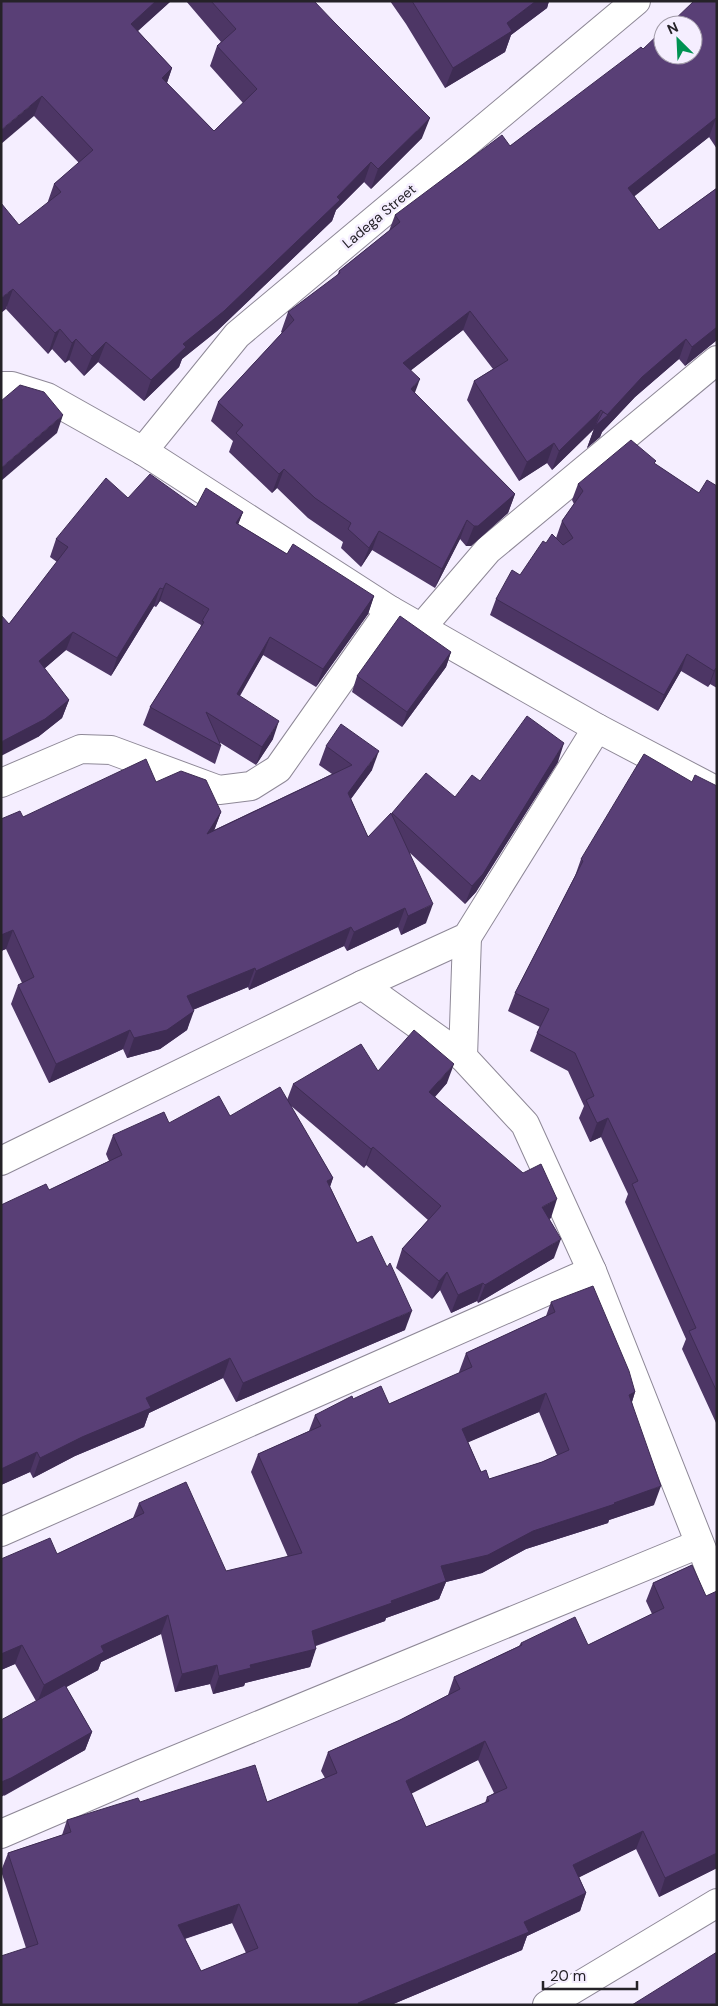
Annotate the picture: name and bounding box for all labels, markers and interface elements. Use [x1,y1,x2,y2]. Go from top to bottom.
north arrow [653,15,703,65]
text: N [664,18,681,38]
street label: Ladega Street [339,180,419,252]
scale bar [543,1958,637,1990]
text: 20 m [550,1966,586,1986]

